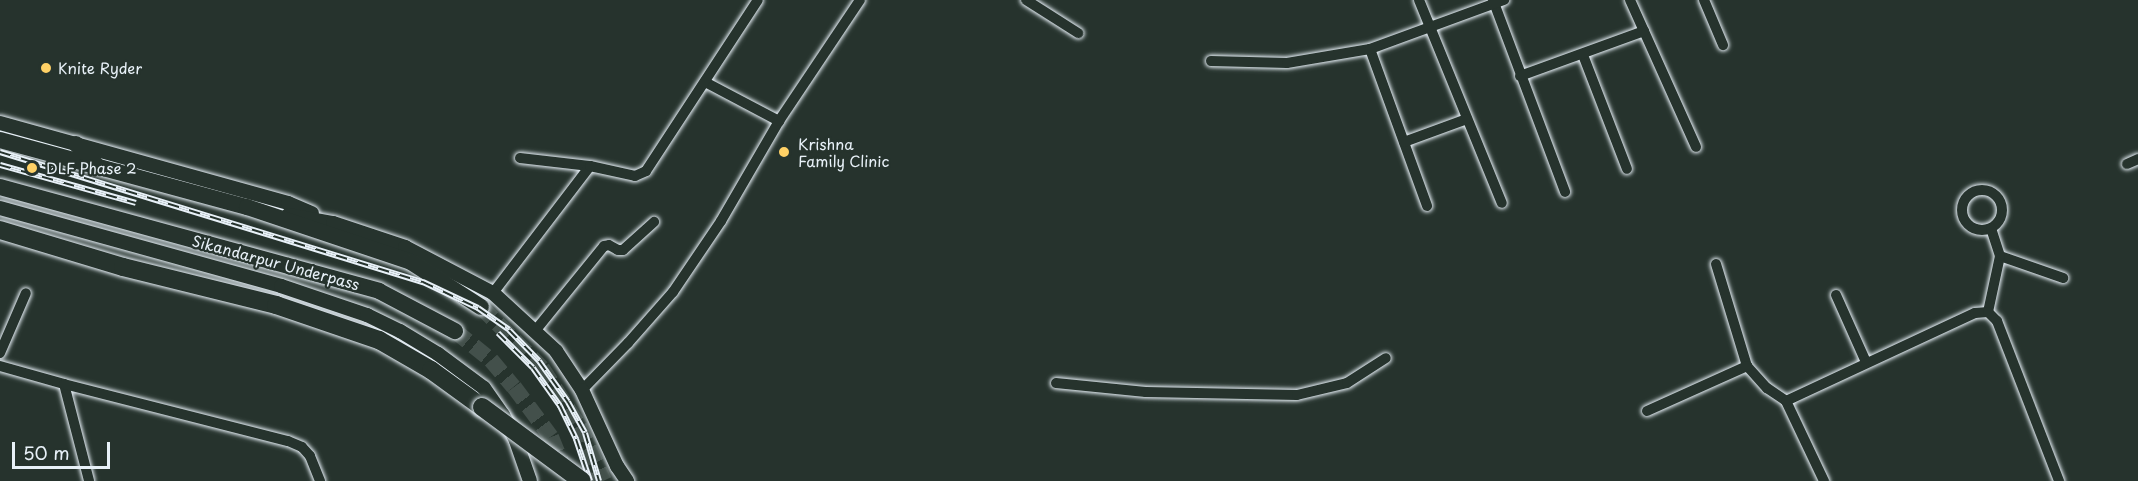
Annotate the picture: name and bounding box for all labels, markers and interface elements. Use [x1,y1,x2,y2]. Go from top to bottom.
place label: Knite Ryder [58,59,142,77]
marker: Knite Ryder [39,61,53,75]
place label: Krishna Family Clinic [798,134,891,169]
marker: Krishna Family Clinic [775,143,793,161]
marker: DLF Phase 2 [23,159,41,177]
place label: DLF Phase 2 [46,159,137,177]
street label: Sikandarpur Underpass [191,231,361,293]
scale bar [15,430,112,468]
text: 50 m [23,439,70,466]

